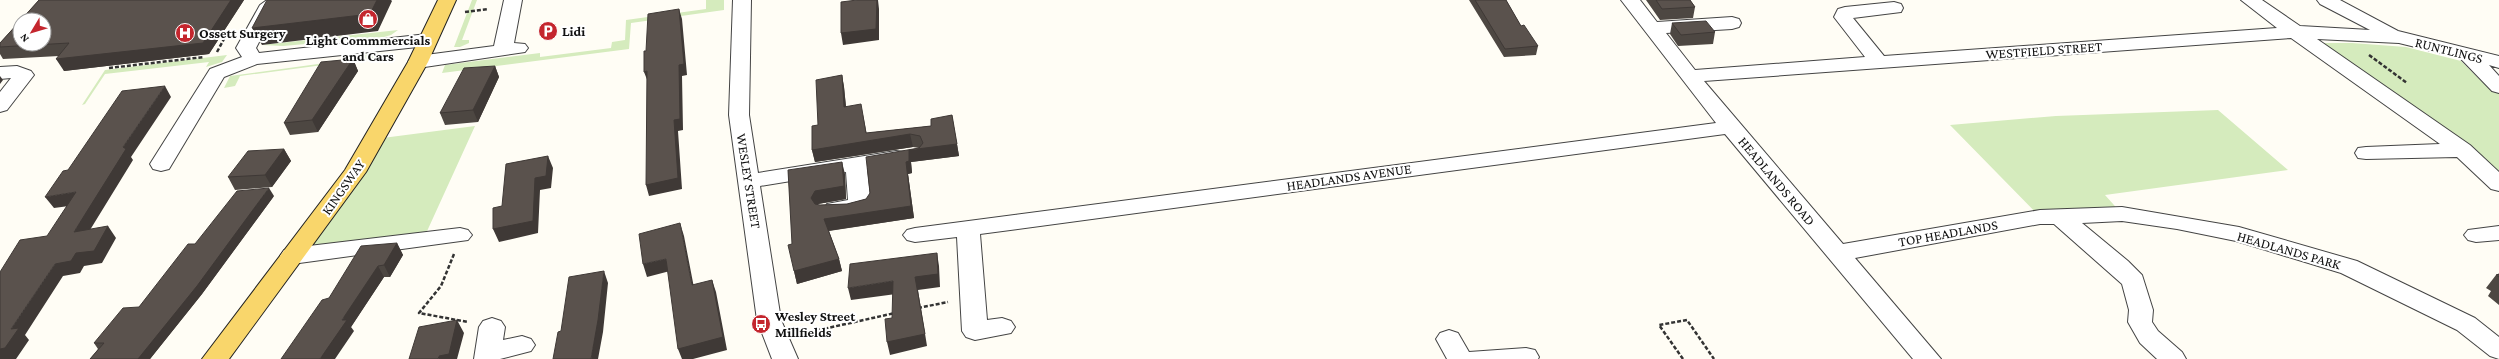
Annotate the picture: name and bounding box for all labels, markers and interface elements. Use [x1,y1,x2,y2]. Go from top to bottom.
shop icon: Light Commmercials and Cars [357,8,379,30]
north arrow [12,12,52,52]
parking icon: Lidi [537,20,559,42]
hospital icon: Ossett Surgery [174,22,196,44]
place label: Lidi [562,23,585,39]
place label: Ossett Surgery [199,25,286,41]
text: N [17,31,31,45]
place label: Light Commmercials and Cars [306,32,431,64]
street label: RUNTLINGS [2413,34,2485,66]
street label: WESTFIELD STREET [1985,38,2103,62]
street label: WESLEY STREET [734,132,764,230]
street label: HEADLANDS ROAD [1735,133,1819,229]
street label: KINGSWAY [318,156,368,218]
street label: HEADLANDS AVENUE [1286,160,1413,194]
street label: TOP HEADLANDS [1897,216,1999,250]
street label: HEADLANDS PARK [2235,228,2344,273]
place label: Wesley Street Millfields [774,308,856,340]
bus stop icon: Wesley Street Millfields [750,313,772,335]

